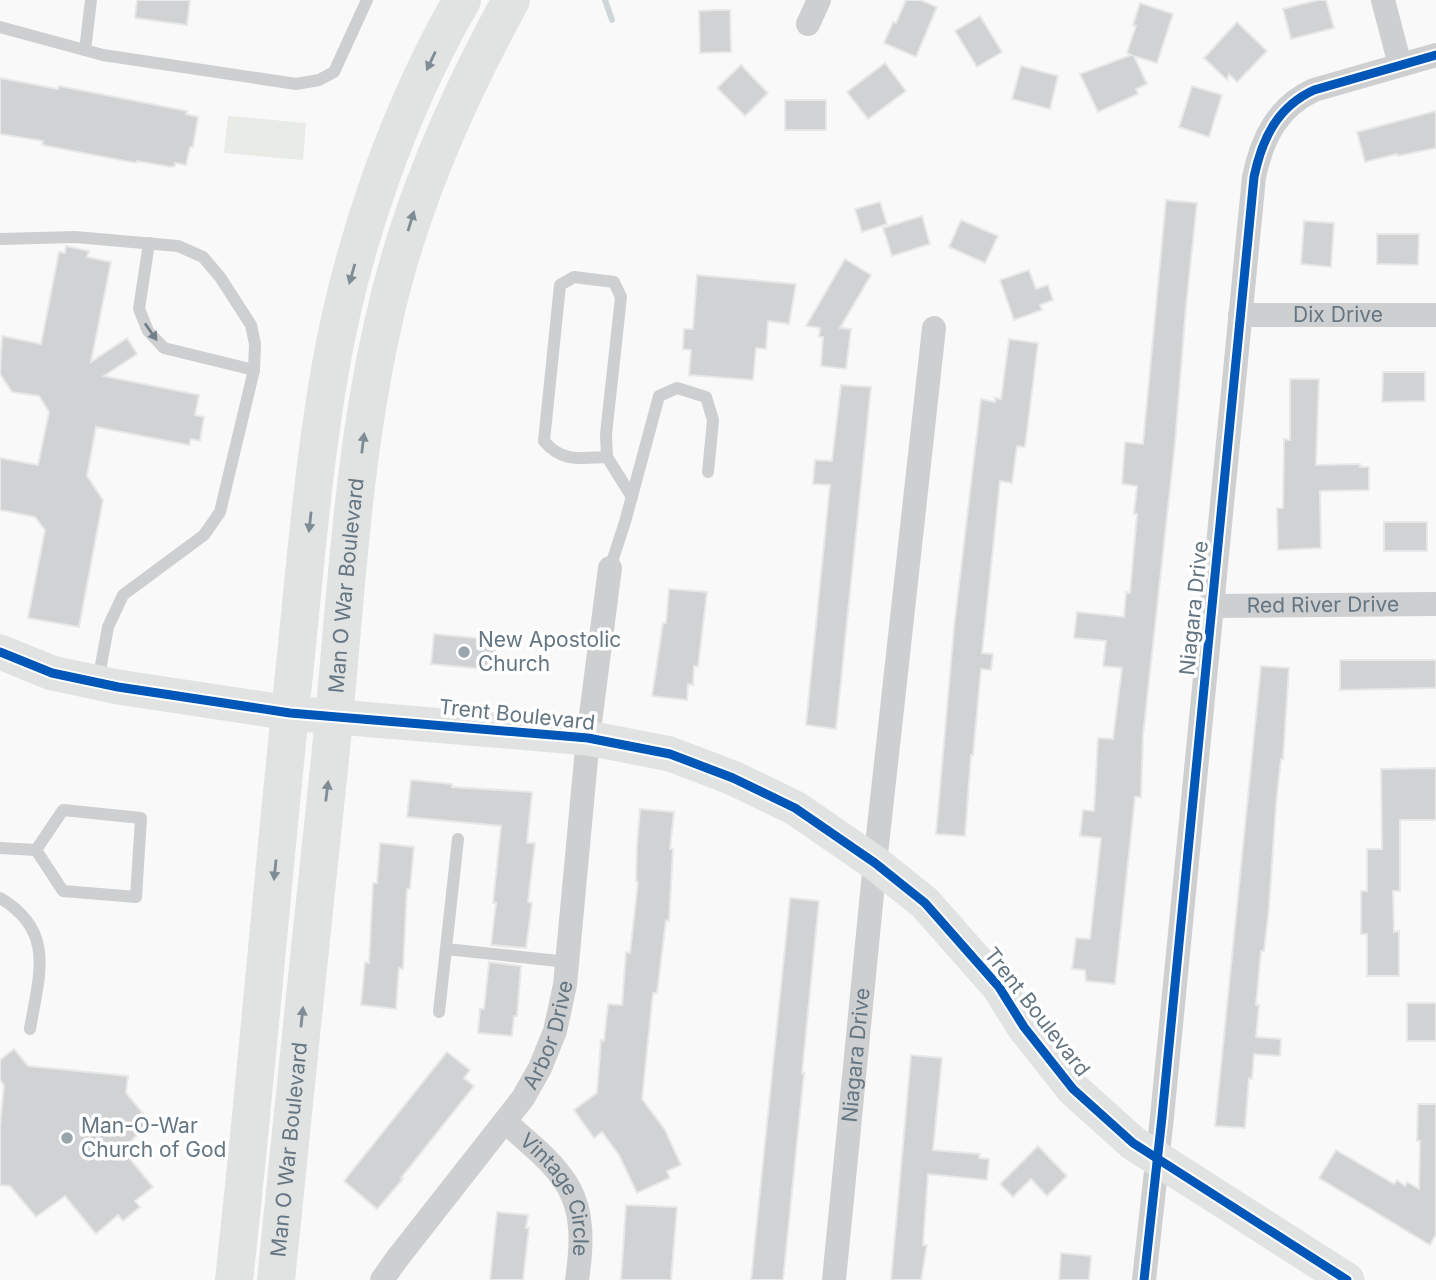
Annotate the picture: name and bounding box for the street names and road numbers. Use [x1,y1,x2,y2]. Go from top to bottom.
street label: Dix Drive [1293,302,1383,327]
street label: Man O War Boulevard [323,477,369,694]
street label: Niagara Drive [1174,539,1213,676]
street label: Red River Drive [1247,591,1399,618]
street label: Trent Boulevard [438,694,596,735]
street label: Trent Boulevard [979,942,1096,1081]
street label: Arbor Drive [517,978,578,1094]
street label: Niagara Drive [837,987,875,1124]
street label: Man O War Boulevard [265,1041,312,1258]
street label: Vintage Circle [515,1128,594,1257]

